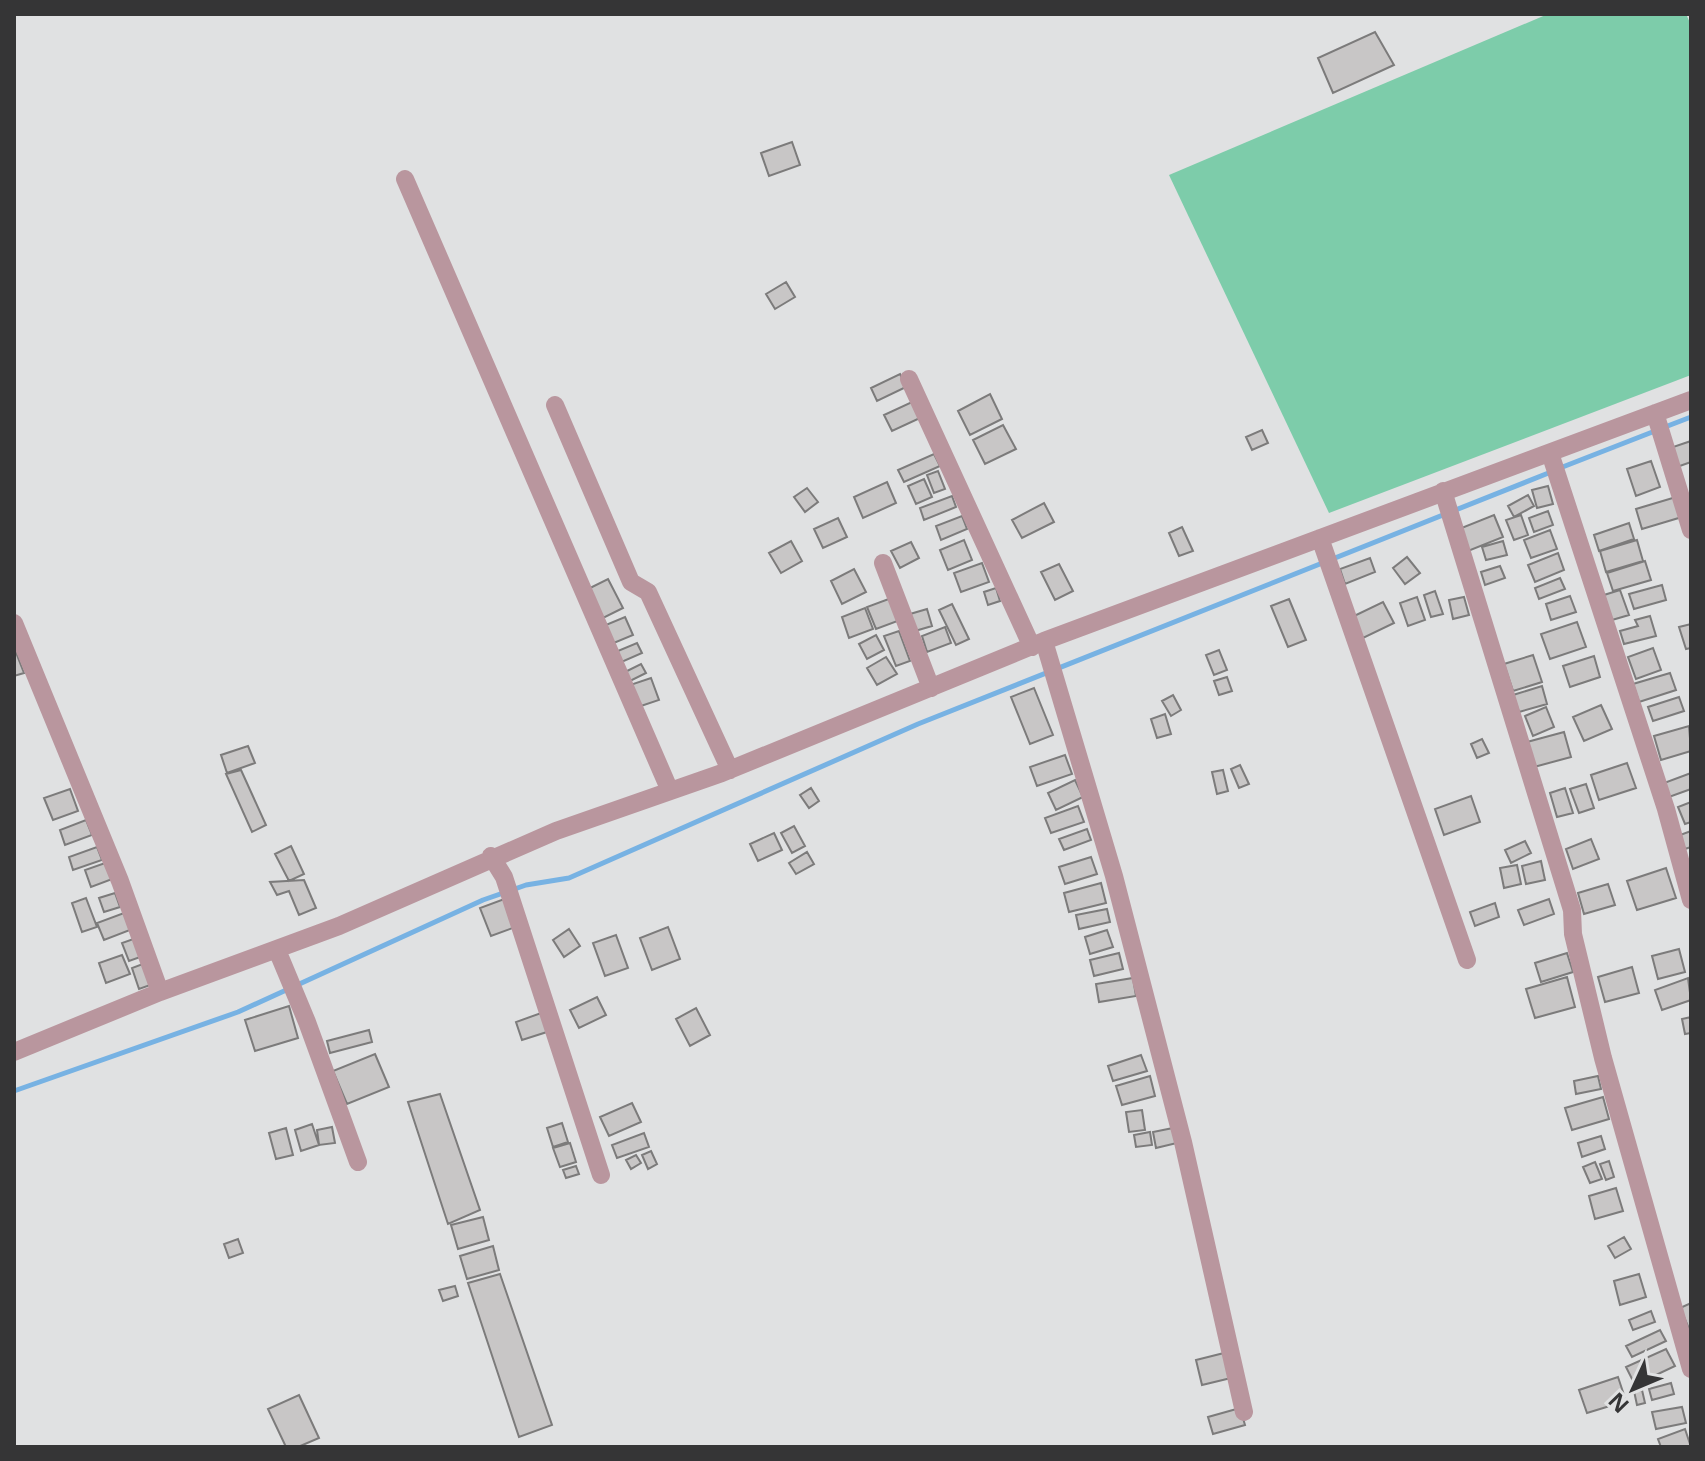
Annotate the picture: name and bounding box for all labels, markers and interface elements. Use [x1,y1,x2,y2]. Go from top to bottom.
north arrow [1593,1349,1673,1429]
text: N [1601,1387,1635,1420]

